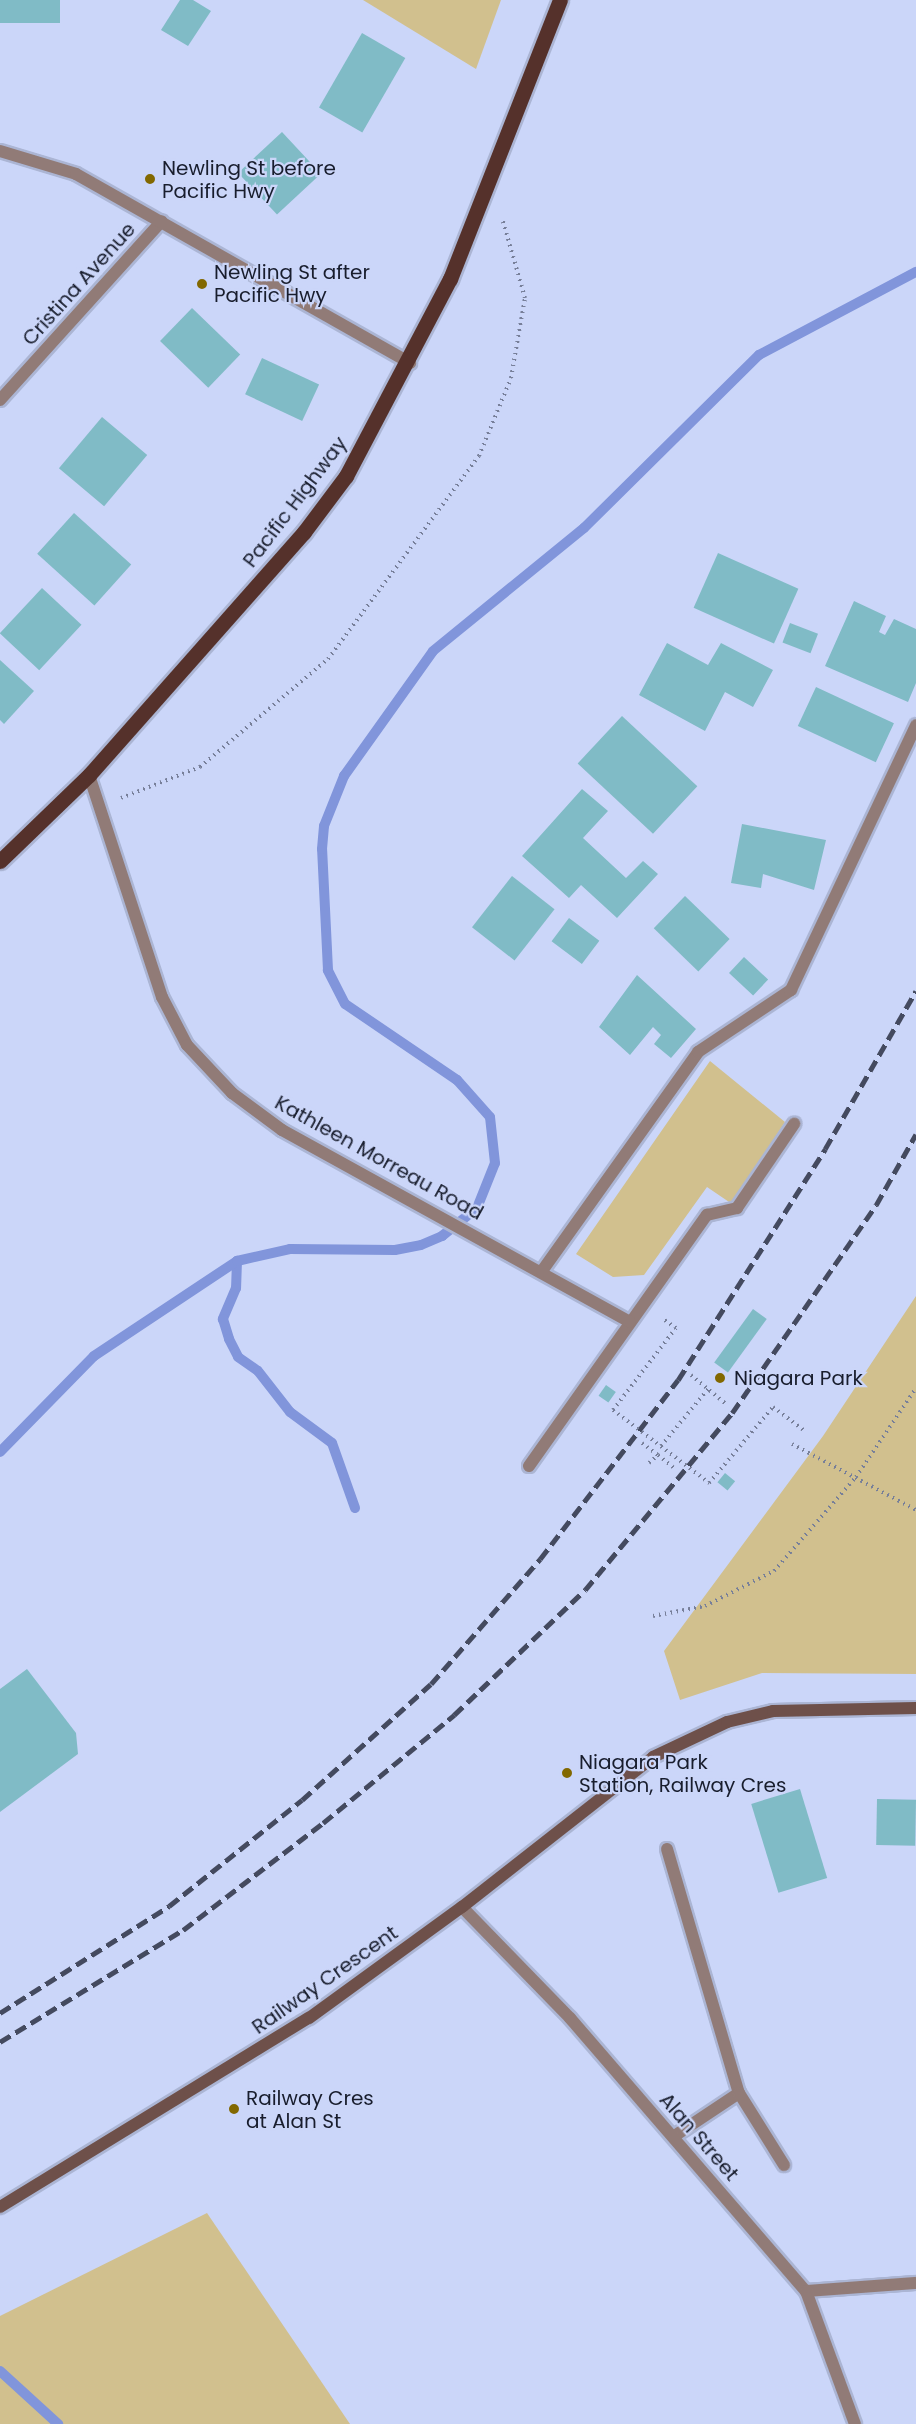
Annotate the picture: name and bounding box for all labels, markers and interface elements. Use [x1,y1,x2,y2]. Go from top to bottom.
place label: Newling St before Pacific Hwy [162,156,336,203]
marker: Newling St before Pacific Hwy [143,172,157,186]
street label: Cristina Avenue [17,218,141,350]
place label: Newling St after Pacific Hwy [214,260,370,307]
marker: Newling St after Pacific Hwy [195,277,209,291]
street label: Pacific Highway [238,432,352,572]
street label: Kathleen Morreau Road [271,1091,487,1225]
place label: Niagara Park [734,1366,863,1390]
marker: Niagara Park [711,1369,729,1387]
place label: Niagara Park Station, Railway Cres [579,1750,786,1797]
marker: Niagara Park Station, Railway Cres [560,1766,574,1780]
street label: Railway Crescent [248,1921,402,2039]
place label: Railway Cres at Alan St [246,2086,374,2133]
street label: Alan Street [654,2088,744,2186]
marker: Railway Cres at Alan St [227,2102,241,2116]

